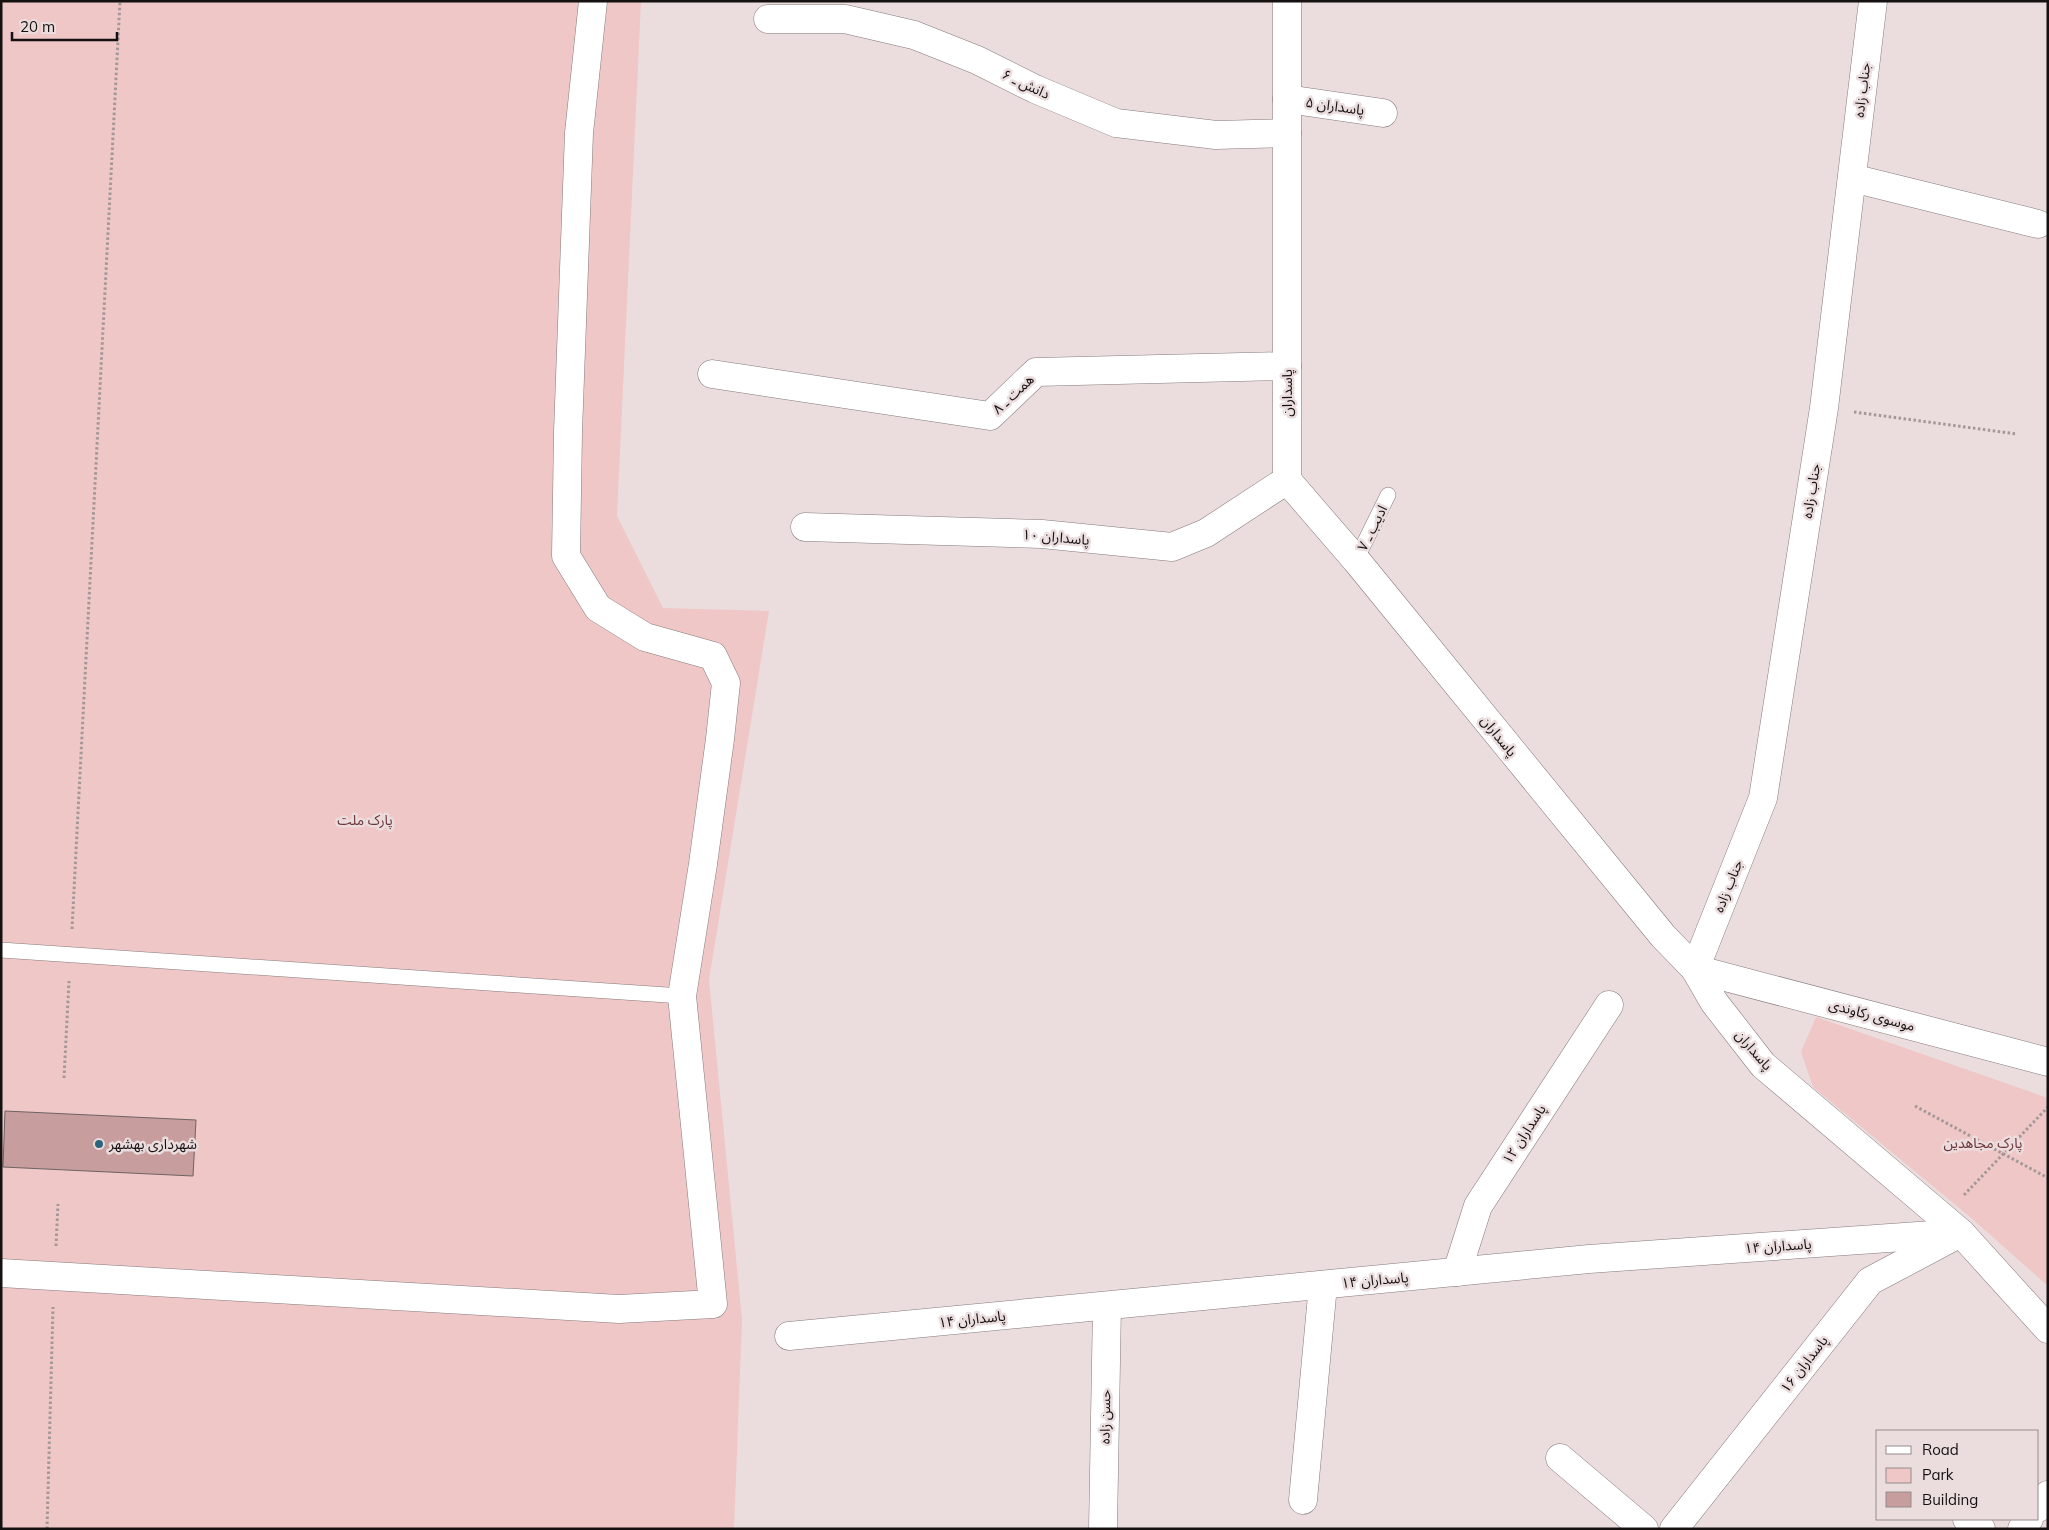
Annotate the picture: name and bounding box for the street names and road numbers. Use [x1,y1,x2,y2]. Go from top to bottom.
street label: جناب زاده [1850,62,1874,118]
street label: دانش ـ ۶ [999,65,1053,103]
street label: پاسداران ۵ [1304,93,1366,120]
street label: پاسداران [1278,369,1297,417]
street label: همت ـ ۸ [988,370,1038,418]
street label: جناب زاده [1798,462,1824,520]
street label: ادیب ـ ۷ [1353,502,1391,554]
street label: پاسداران ۱۰ [1022,525,1090,550]
street label: پاسداران [1476,712,1521,761]
street label: جناب زاده [1709,857,1747,915]
street label: موسوی رکاوندی [1827,995,1917,1035]
street label: پاسداران [1731,1026,1776,1075]
street label: پاسداران ۱۲ [1498,1101,1551,1168]
street label: پاسداران ۱۴ [1744,1235,1812,1258]
street label: پاسداران ۱۴ [1341,1268,1409,1293]
street label: پاسداران ۱۴ [938,1307,1007,1333]
street label: پاسداران ۱۶ [1776,1332,1833,1397]
street label: حسن زاده [1096,1390,1114,1444]

